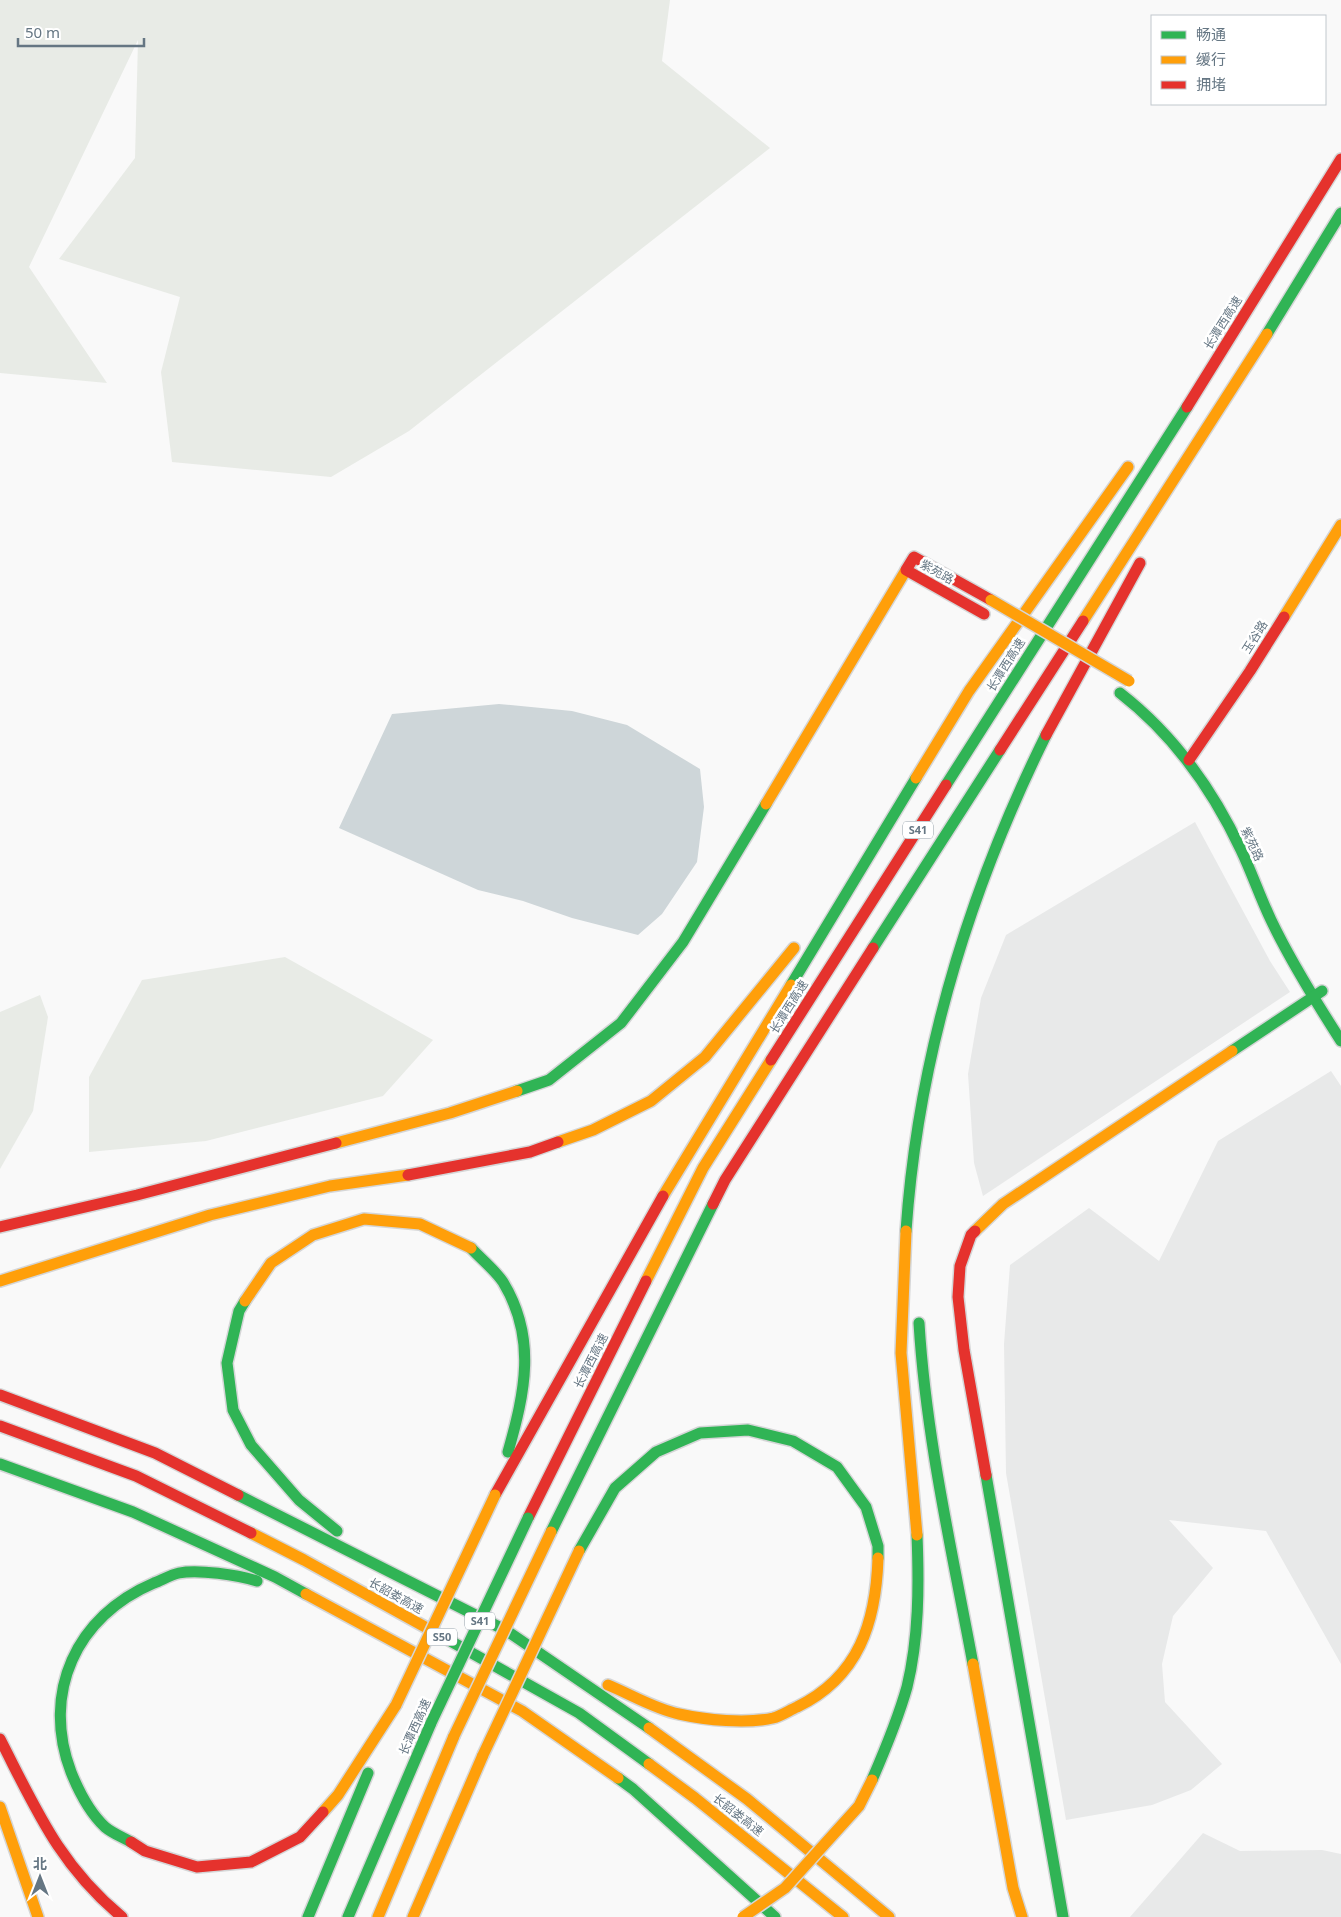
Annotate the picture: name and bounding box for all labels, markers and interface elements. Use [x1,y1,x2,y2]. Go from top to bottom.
scale bar [18,15,144,47]
legend [1151,15,1326,105]
text: 50 m [25,22,60,42]
text: 畅通 [1196,24,1226,44]
text: 缓行 [1196,49,1226,69]
text: 拥堵 [1196,74,1226,94]
street label: 长潭西高速 [1199,293,1246,353]
street label: 紫苑路 [917,555,957,588]
street label: 玉谷路 [1238,617,1271,657]
street label: 长潭西高速 [982,635,1029,695]
road number: S41 [903,822,933,838]
street label: 紫苑路 [1237,824,1268,864]
street label: 长潭西高速 [765,977,812,1037]
street label: 长潭西高速 [569,1330,612,1391]
street label: 长韶娄高速 [366,1574,427,1618]
road number: S41 [465,1612,495,1630]
road number: S50 [427,1628,457,1645]
street label: 长潭西高速 [395,1696,435,1758]
street label: 长韶娄高速 [709,1789,767,1840]
north arrow [15,1852,65,1902]
text: 北 [33,1854,47,1873]

